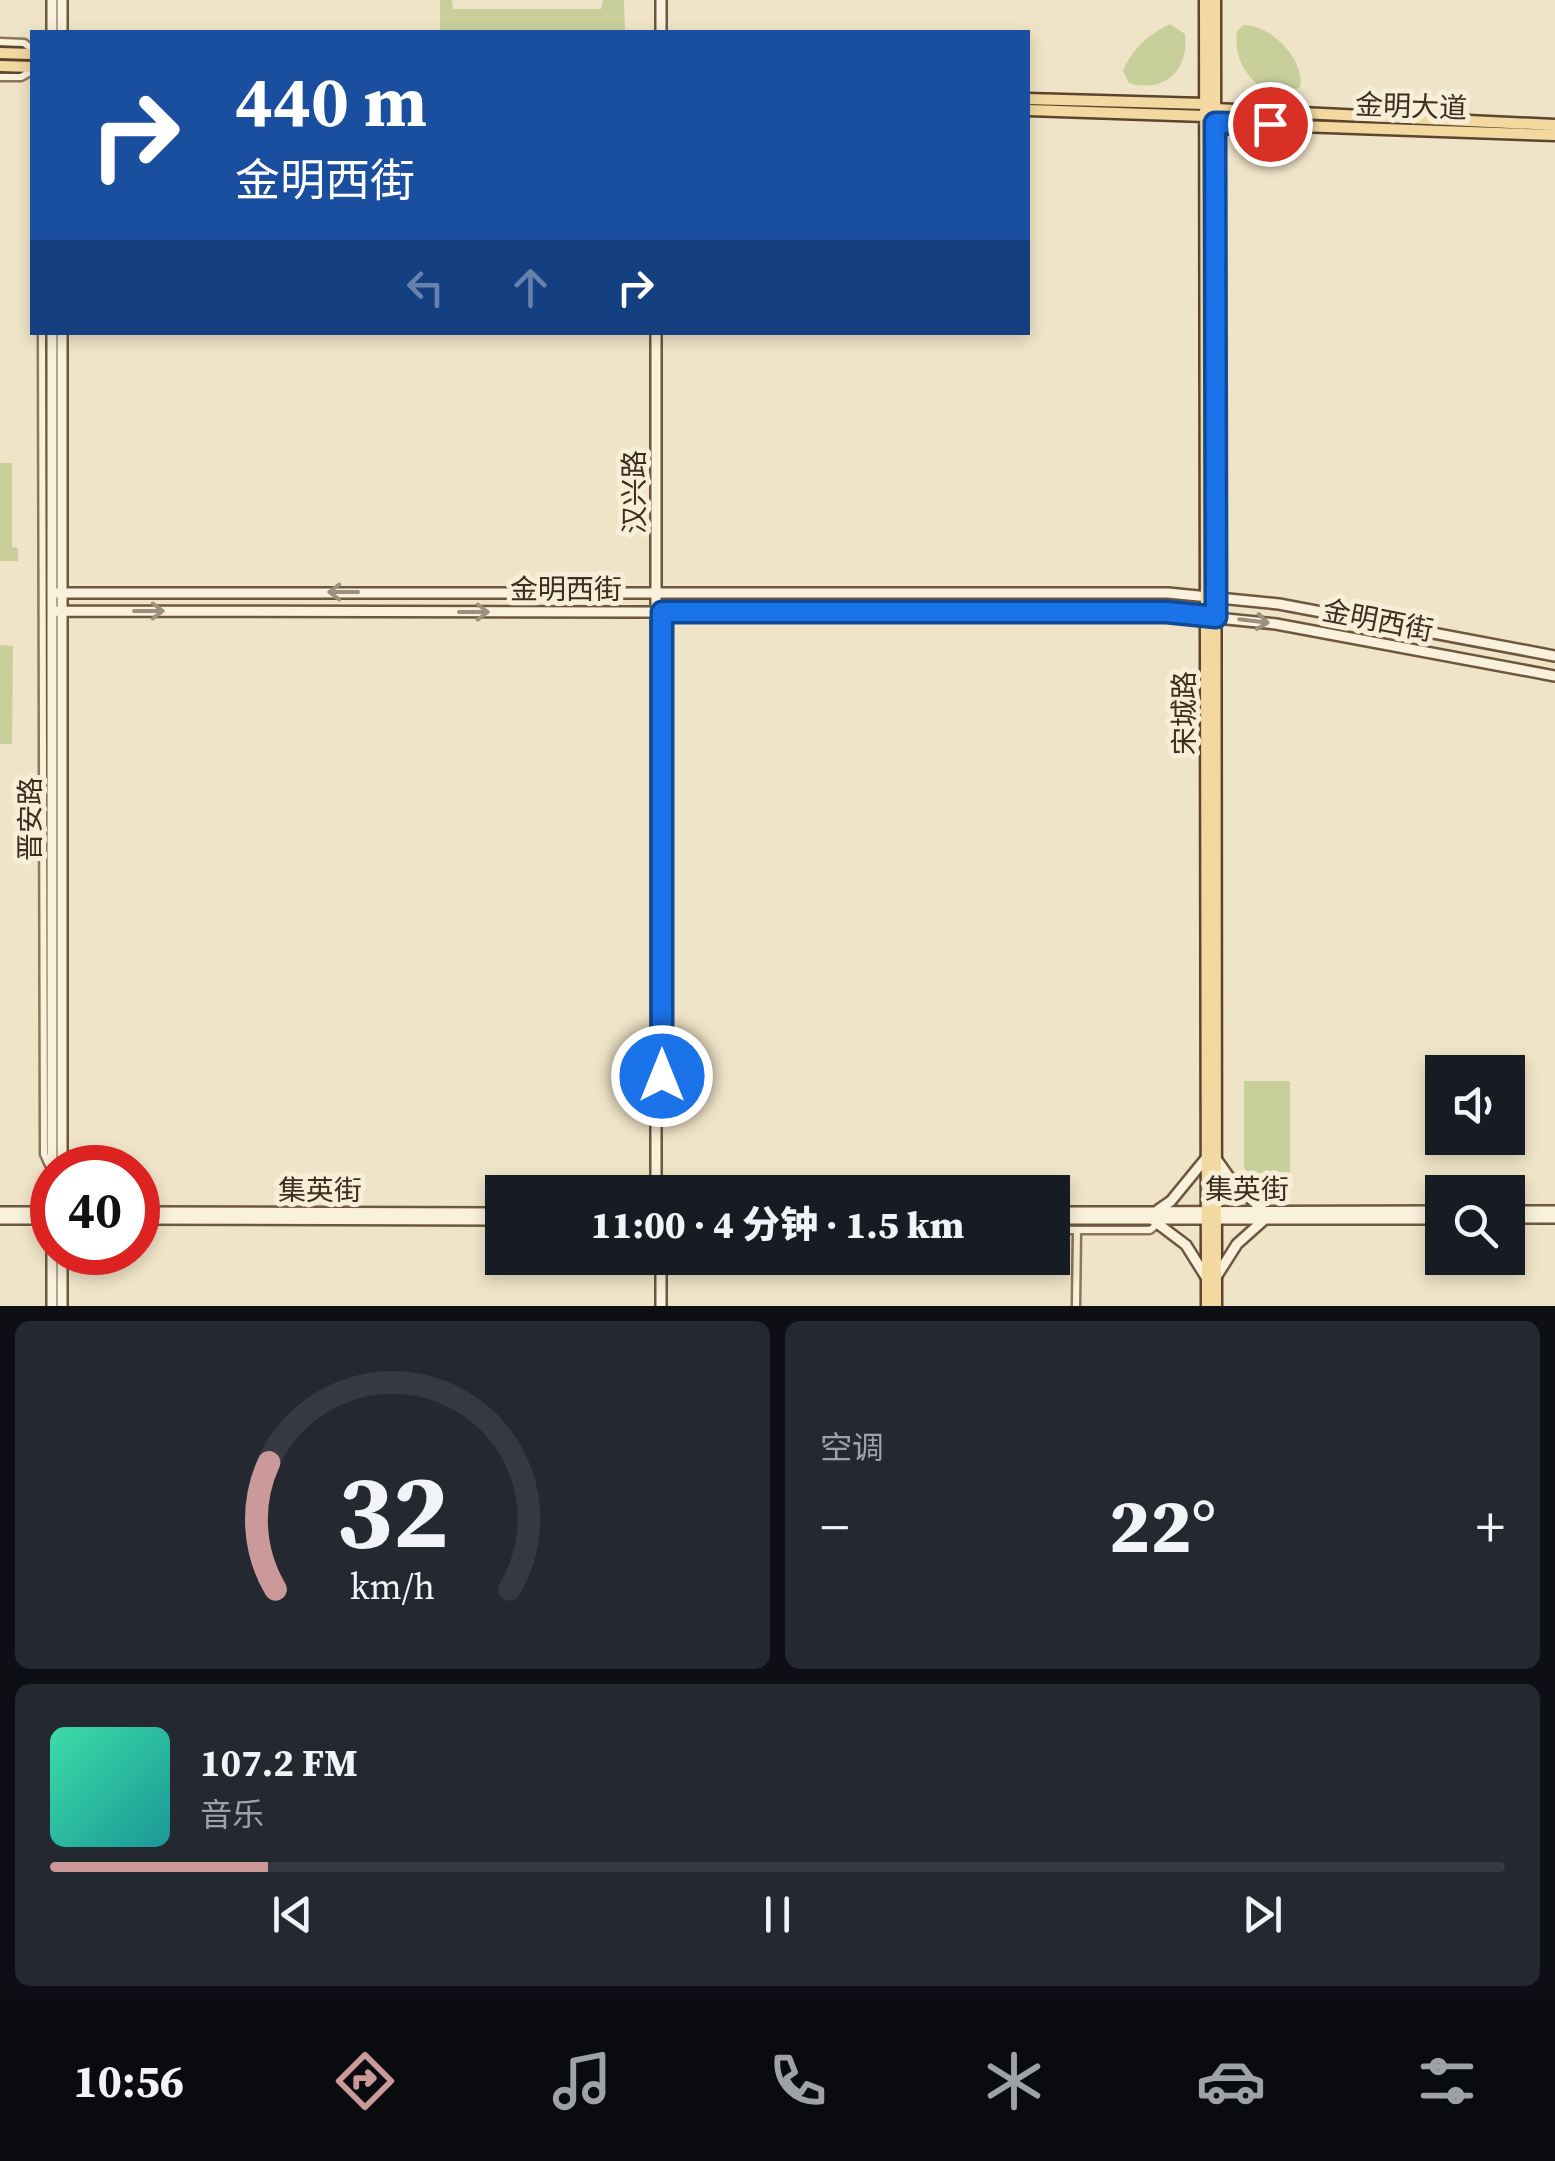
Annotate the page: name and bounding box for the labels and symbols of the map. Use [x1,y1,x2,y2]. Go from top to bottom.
pin [1228,82,1313,167]
street label: 金明大道 [1354,85,1468,127]
street label: 汉兴路 [615,450,653,534]
street label: 金明西街 [510,570,622,608]
one-way arrow [327,582,360,602]
street label: 金明西街 [1319,591,1437,649]
one-way arrow [132,602,165,620]
one-way arrow [458,602,490,622]
one-way arrow [1237,612,1270,631]
street label: 宋城路 [1165,671,1203,755]
street label: 晋安路 [11,777,49,861]
position arrow [610,1024,714,1128]
speed limit sign: 40 [30,1145,160,1275]
street label: 集英街 [1205,1170,1289,1208]
street label: 集英街 [278,1171,362,1209]

